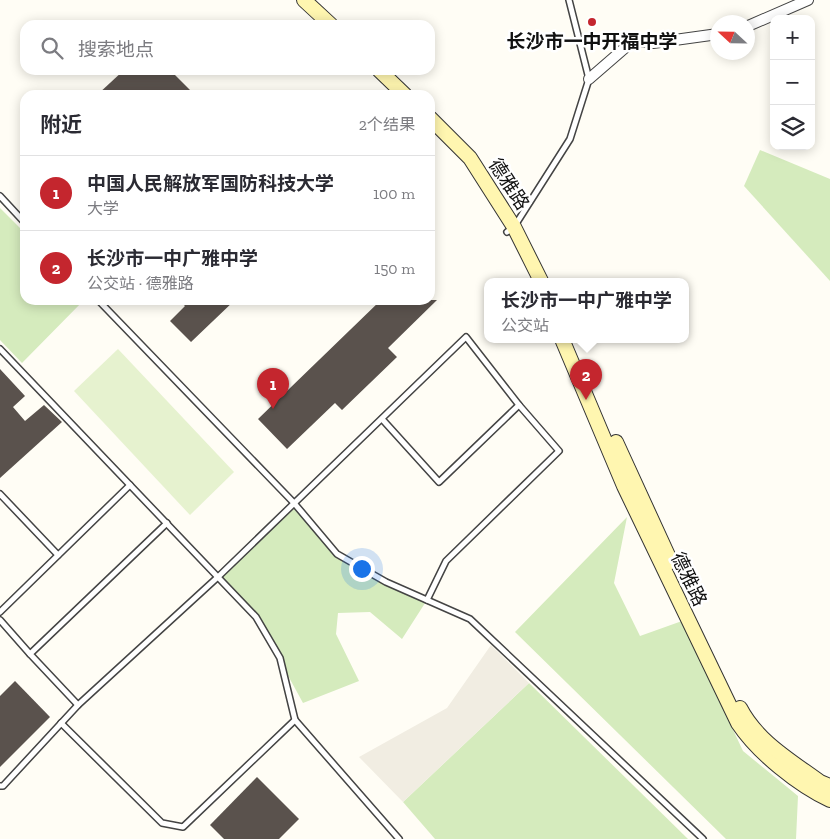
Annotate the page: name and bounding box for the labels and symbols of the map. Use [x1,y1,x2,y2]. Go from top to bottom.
north arrow [710,15,755,60]
marker: 长沙市一中开福中学 [586,16,598,28]
place label: 长沙市一中开福中学 [506,30,678,53]
street label: 德雅路 [484,154,534,214]
pin: 2 [570,359,602,400]
pin: 1 [257,368,289,409]
street label: 德雅路 [666,548,712,610]
your location [349,556,375,582]

